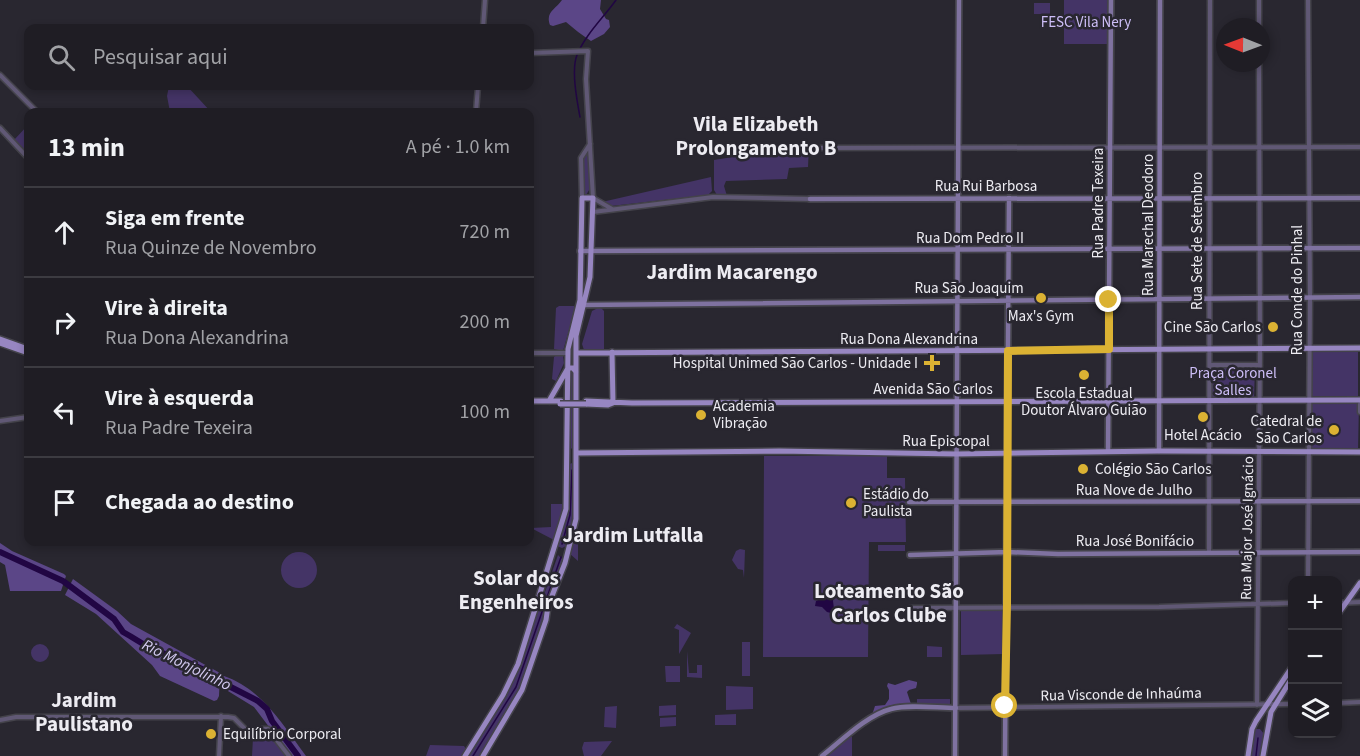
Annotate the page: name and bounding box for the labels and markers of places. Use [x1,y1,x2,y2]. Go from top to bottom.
marker: Max's Gym [1034,291,1048,305]
place label: Max's Gym [1008,306,1074,327]
place label: Cine São Carlos [1164,317,1261,338]
marker: Cine São Carlos [1266,320,1280,334]
place label: Hospital Unimed São Carlos - Unidade I [673,353,918,374]
marker: Hospital Unimed São Carlos - Unidade I [923,354,941,372]
marker: Escola Estadual Doutor Álvaro Guião [1077,368,1091,382]
place label: Escola Estadual Doutor Álvaro Guião [1021,383,1147,421]
place label: Academia Vibração [713,396,775,434]
marker: Academia Vibração [694,408,708,422]
marker: Hotel Acácio [1196,410,1210,424]
place label: Catedral de São Carlos [1250,411,1322,449]
marker: Catedral de São Carlos [1327,423,1341,437]
place label: Hotel Acácio [1164,425,1242,446]
place label: Colégio São Carlos [1095,459,1211,480]
marker: Colégio São Carlos [1076,462,1090,476]
place label: Estádio do Paulista [863,484,929,522]
marker: Estádio do Paulista [844,496,858,510]
place label: Equilíbrio Corporal [223,724,342,745]
marker: Equilíbrio Corporal [204,727,218,741]

